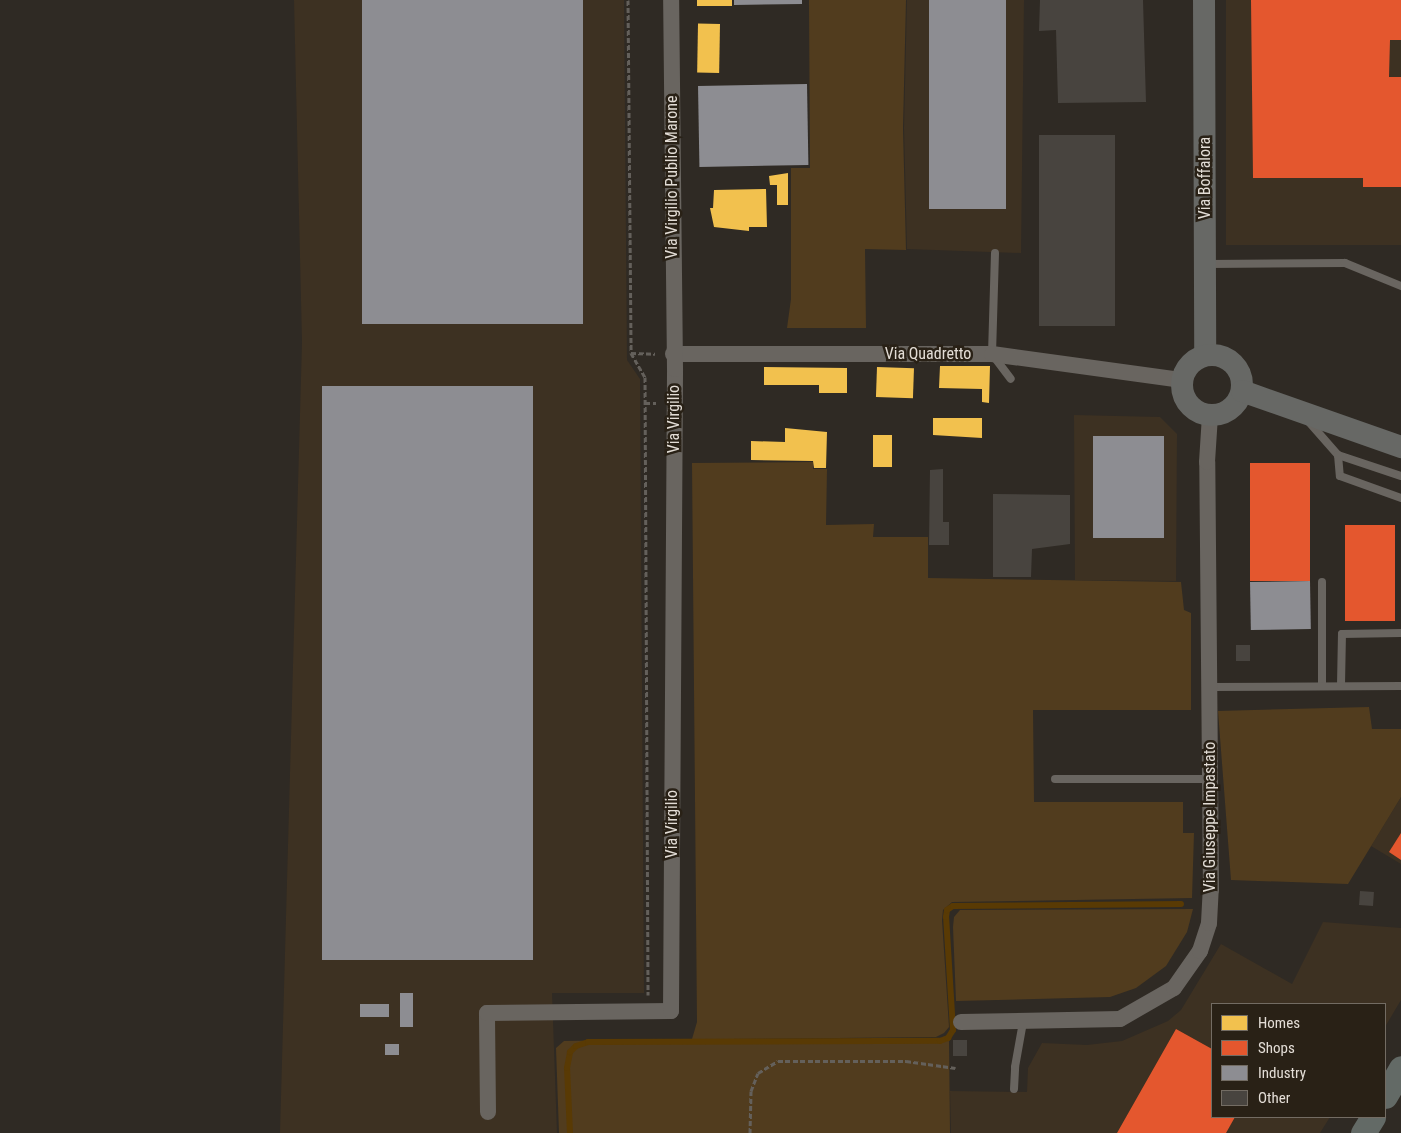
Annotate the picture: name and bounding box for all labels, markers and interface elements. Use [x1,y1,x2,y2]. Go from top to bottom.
street label: Via Virgilio Publio Marone [662,95,682,259]
street label: Via Boffalora [1195,137,1215,219]
street label: Via Quadretto [885,344,971,364]
street label: Via Virgilio [664,385,684,453]
street label: Via Giuseppe Impastato [1200,742,1220,892]
street label: Via Virgilio [662,790,682,858]
legend [1211,1003,1386,1118]
text: Homes [1258,1014,1300,1032]
text: Shops [1258,1039,1295,1057]
text: Industry [1258,1064,1306,1082]
text: Other [1258,1089,1290,1107]

